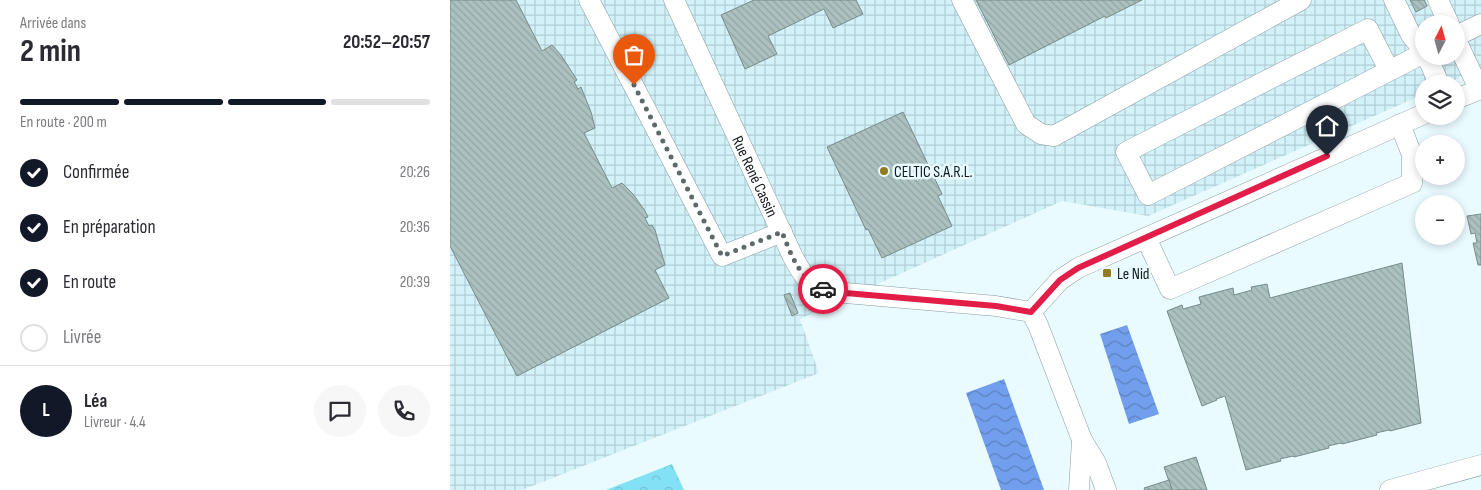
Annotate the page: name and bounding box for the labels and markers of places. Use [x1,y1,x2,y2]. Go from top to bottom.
pin [613,34,655,85]
pin [1306,105,1348,156]
place label: CELTIC S.A.R.L. [894,163,973,182]
marker: CELTIC S.A.R.L. [878,165,890,177]
place label: Le Nid [1117,265,1150,284]
marker: Le Nid [1101,267,1113,279]

